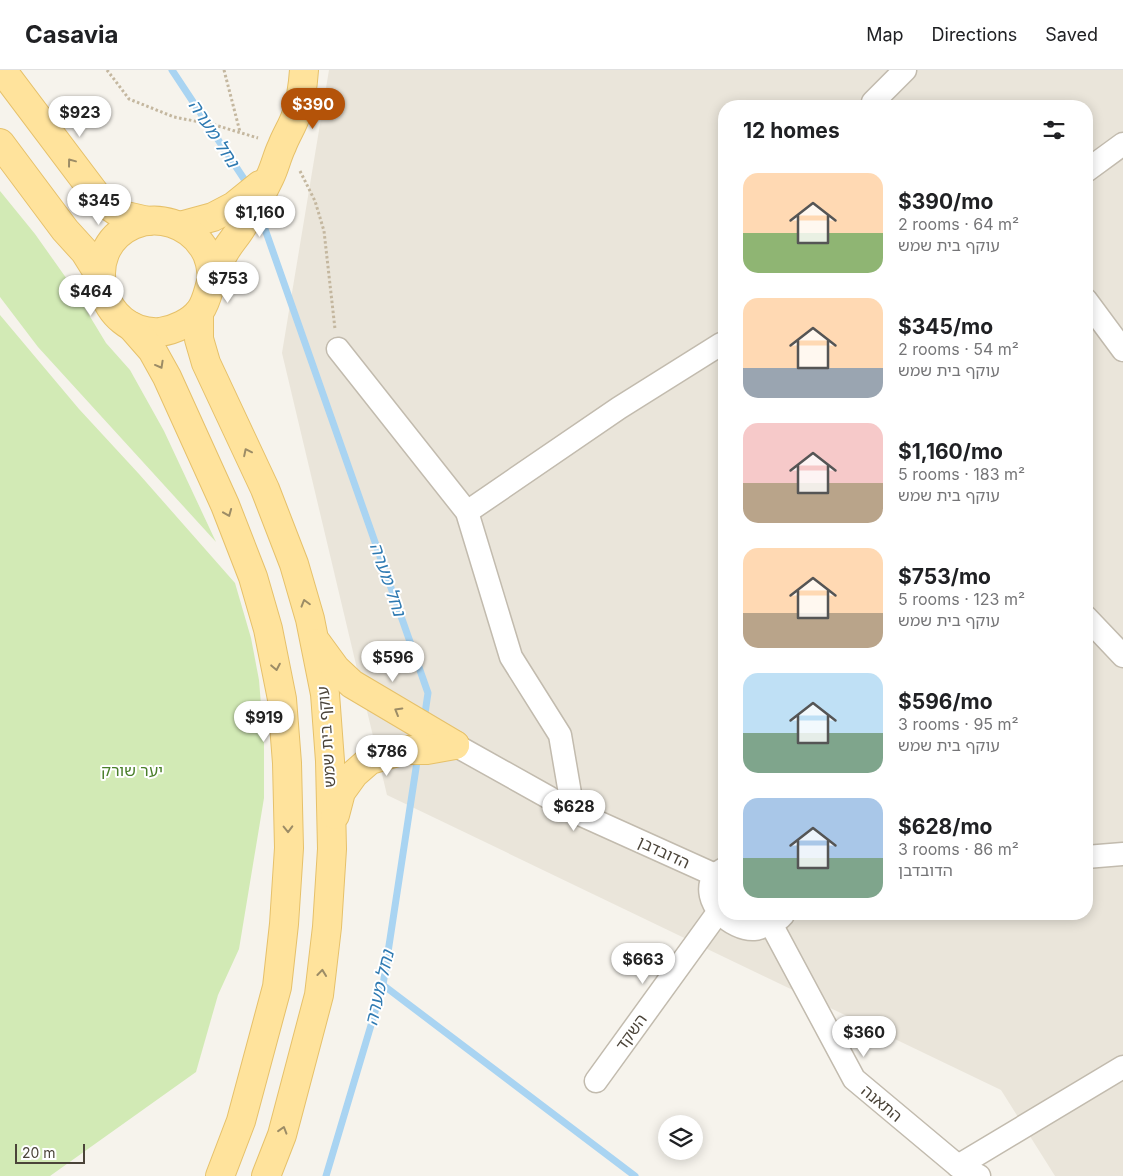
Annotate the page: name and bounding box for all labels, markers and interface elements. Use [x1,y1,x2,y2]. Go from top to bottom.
text: Casavia [25,20,118,49]
text: Map [866,24,904,45]
text: Directions [932,24,1017,45]
text: Saved [1045,24,1098,45]
pin: $390 [283,88,343,130]
text: $390 [292,94,334,114]
water label: נחל מערה [184,95,244,172]
pin: $923 [50,96,110,138]
text: $923 [59,102,101,122]
icon: filters [1040,116,1068,144]
text: 12 homes [743,118,840,143]
one-way arrow [69,159,77,168]
pin: $345 [69,184,129,226]
text: $390/mo [898,189,993,214]
text: $345 [78,190,120,210]
icon: home [783,193,843,253]
pin: $1,160 [219,196,301,238]
text: $1,160 [235,202,285,222]
text: 2 rooms · 64 m² [898,214,1019,234]
text: עוקף בית שמש [898,235,1000,255]
pin: $753 [198,262,258,304]
text: $753 [208,268,248,288]
pin: $464 [61,274,121,317]
text: $464 [70,281,112,301]
text: $345/mo [898,314,993,339]
icon: home [783,318,843,378]
text: 2 rooms · 54 m² [898,339,1019,359]
one-way arrow [154,360,164,369]
text: עוקף בית שמש [898,360,1000,380]
text: $1,160/mo [898,439,1003,464]
icon: home [783,443,843,503]
one-way arrow [243,448,253,457]
text: 5 rooms · 183 m² [898,464,1025,484]
text: עוקף בית שמש [898,485,1000,505]
one-way arrow [222,508,232,516]
water label: נחל מערה [366,539,411,620]
text: $753/mo [898,564,991,589]
icon: home [783,568,843,628]
text: 5 rooms · 123 m² [898,589,1025,609]
one-way arrow [301,599,311,607]
text: עוקף בית שמש [898,610,1000,630]
pin: $596 [363,640,423,683]
text: $596 [372,647,414,667]
one-way arrow [270,663,280,672]
street label: עוקף בית שמש [312,686,340,788]
text: $596/mo [898,689,993,714]
icon: home [783,693,843,753]
pin: $919 [234,700,294,743]
text: $919 [245,707,283,727]
one-way arrow [394,708,403,718]
text: 3 rooms · 95 m² [898,714,1019,734]
pin: $786 [357,734,417,777]
text: עוקף בית שמש [898,735,1000,755]
text: $786 [367,741,407,761]
park label: יער שורק [101,760,163,780]
pin: $628 [544,790,604,832]
text: $628 [553,796,595,816]
text: $628/mo [898,814,992,839]
icon: home [783,818,843,878]
one-way arrow [283,826,293,833]
street label: הדובדבן [635,831,693,873]
text: 3 rooms · 86 m² [898,839,1019,859]
text: הדובדבן [898,860,953,880]
pin: $663 [613,942,673,985]
water label: נחל מערה [360,947,398,1028]
text: $663 [622,949,664,969]
one-way arrow [316,968,327,976]
street label: השקד [611,1010,651,1054]
pin: $360 [834,1016,894,1058]
text: $360 [843,1022,885,1042]
street label: התאנה [857,1080,907,1126]
map controls [658,1115,703,1160]
button: layers [658,1115,703,1160]
one-way arrow [277,1127,287,1135]
scale bar [15,1141,85,1164]
text: 20 m [22,1144,56,1161]

